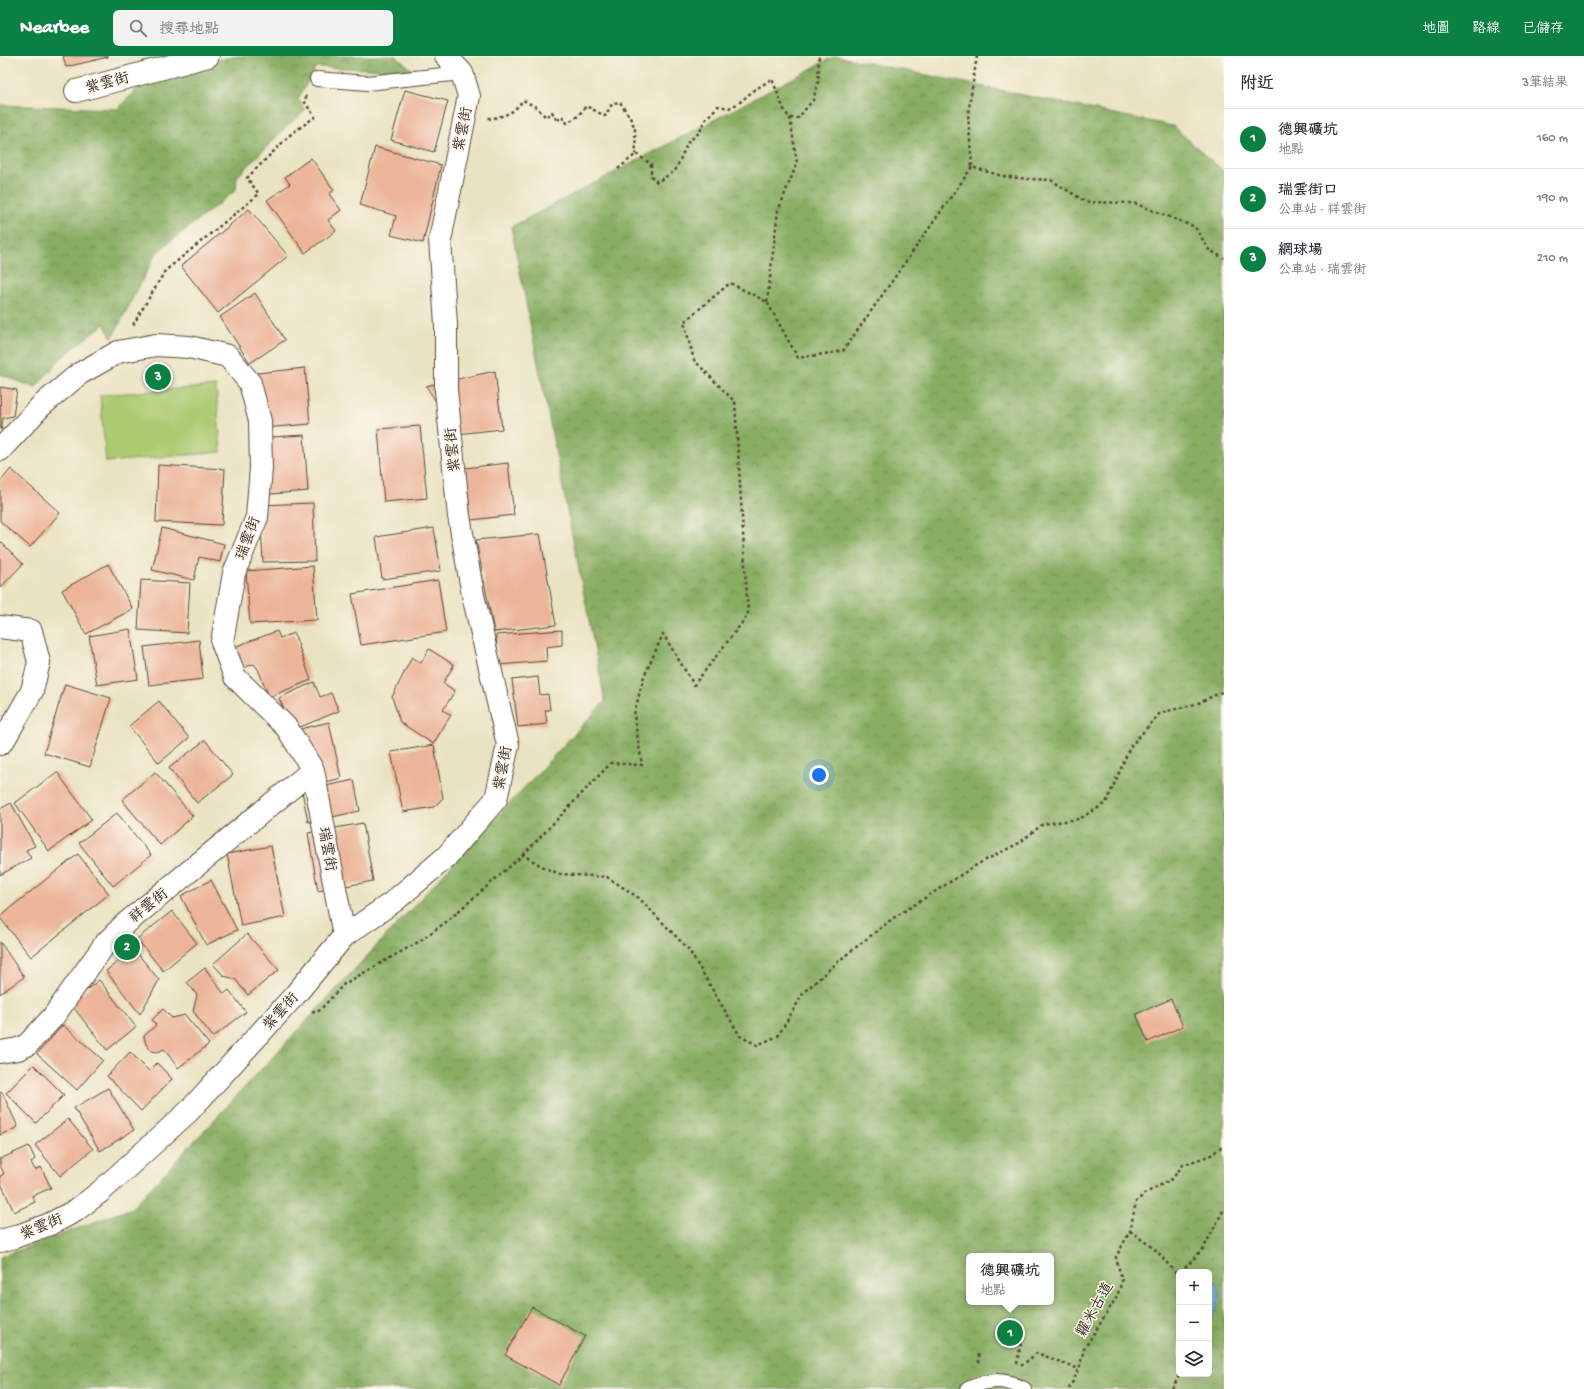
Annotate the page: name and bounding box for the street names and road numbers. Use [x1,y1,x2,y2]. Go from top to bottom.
street label: 紫雲街 [83,69,132,98]
street label: 紫雲街 [451,106,477,153]
street label: 紫雲街 [443,426,465,473]
street label: 瑞雲街 [233,514,265,563]
street label: 紫雲街 [491,745,517,792]
street label: 瑞雲街 [313,826,339,873]
street label: 祥雲街 [126,885,172,928]
street label: 紫雲街 [260,990,303,1035]
street label: 紫雲街 [18,1211,66,1245]
street label: 糶米古道 [1073,1279,1118,1341]

